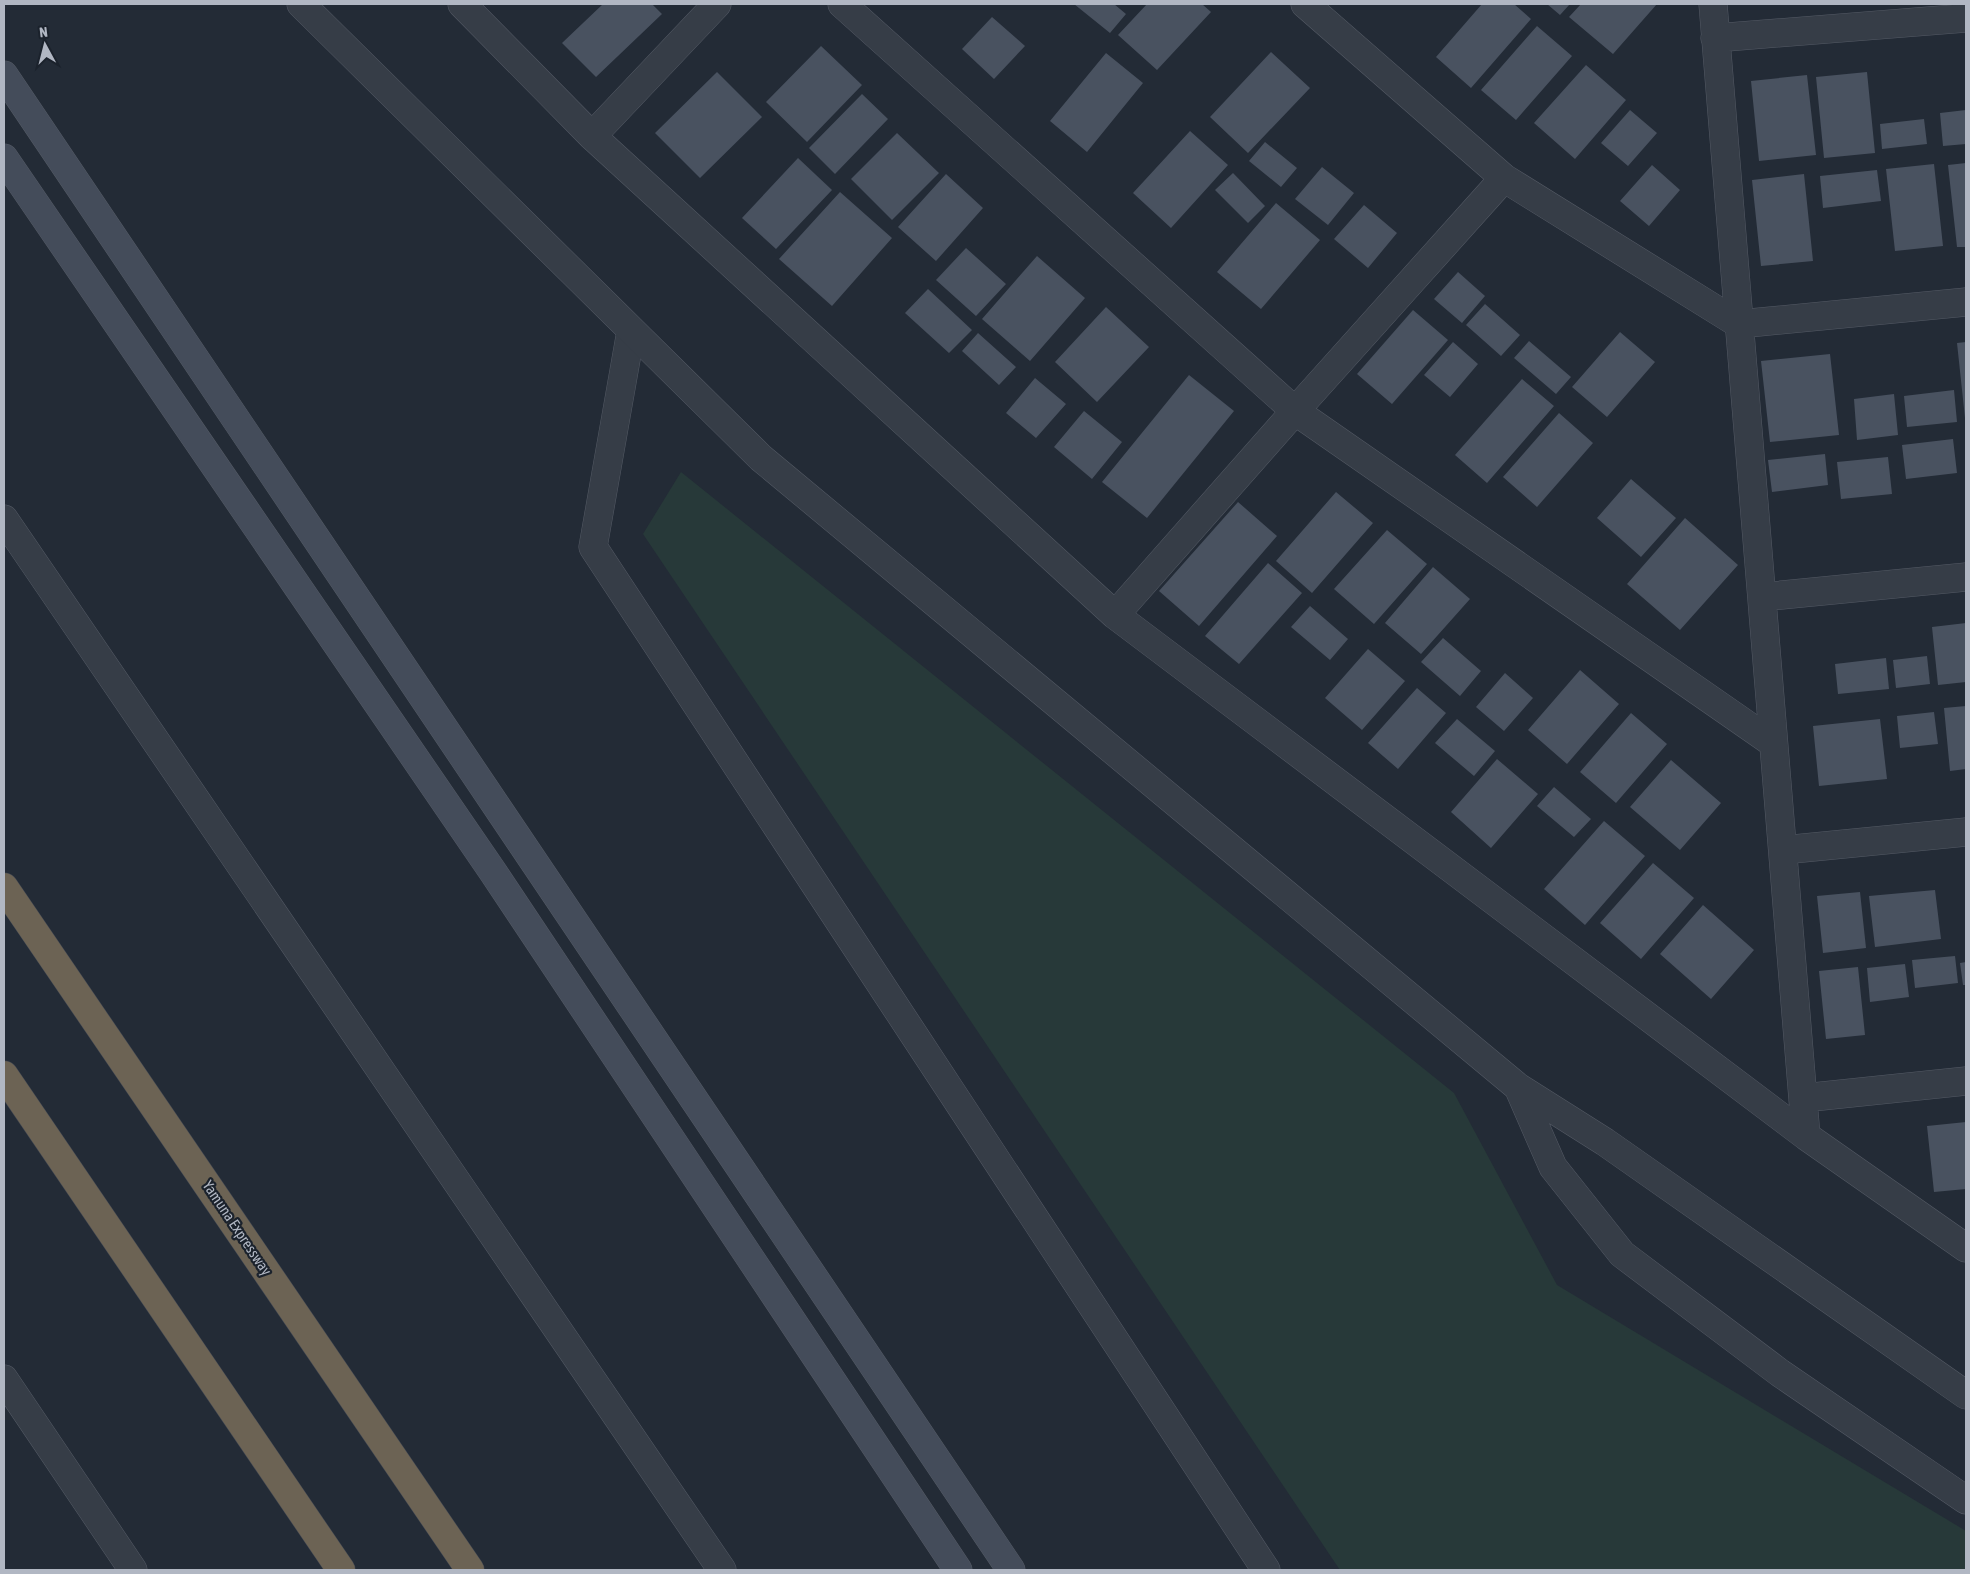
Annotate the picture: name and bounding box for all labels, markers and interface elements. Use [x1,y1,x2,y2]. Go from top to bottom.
north arrow [20,20,70,70]
text: N [38,24,48,41]
street label: Yamuna Expressway [199,1177,275,1278]

